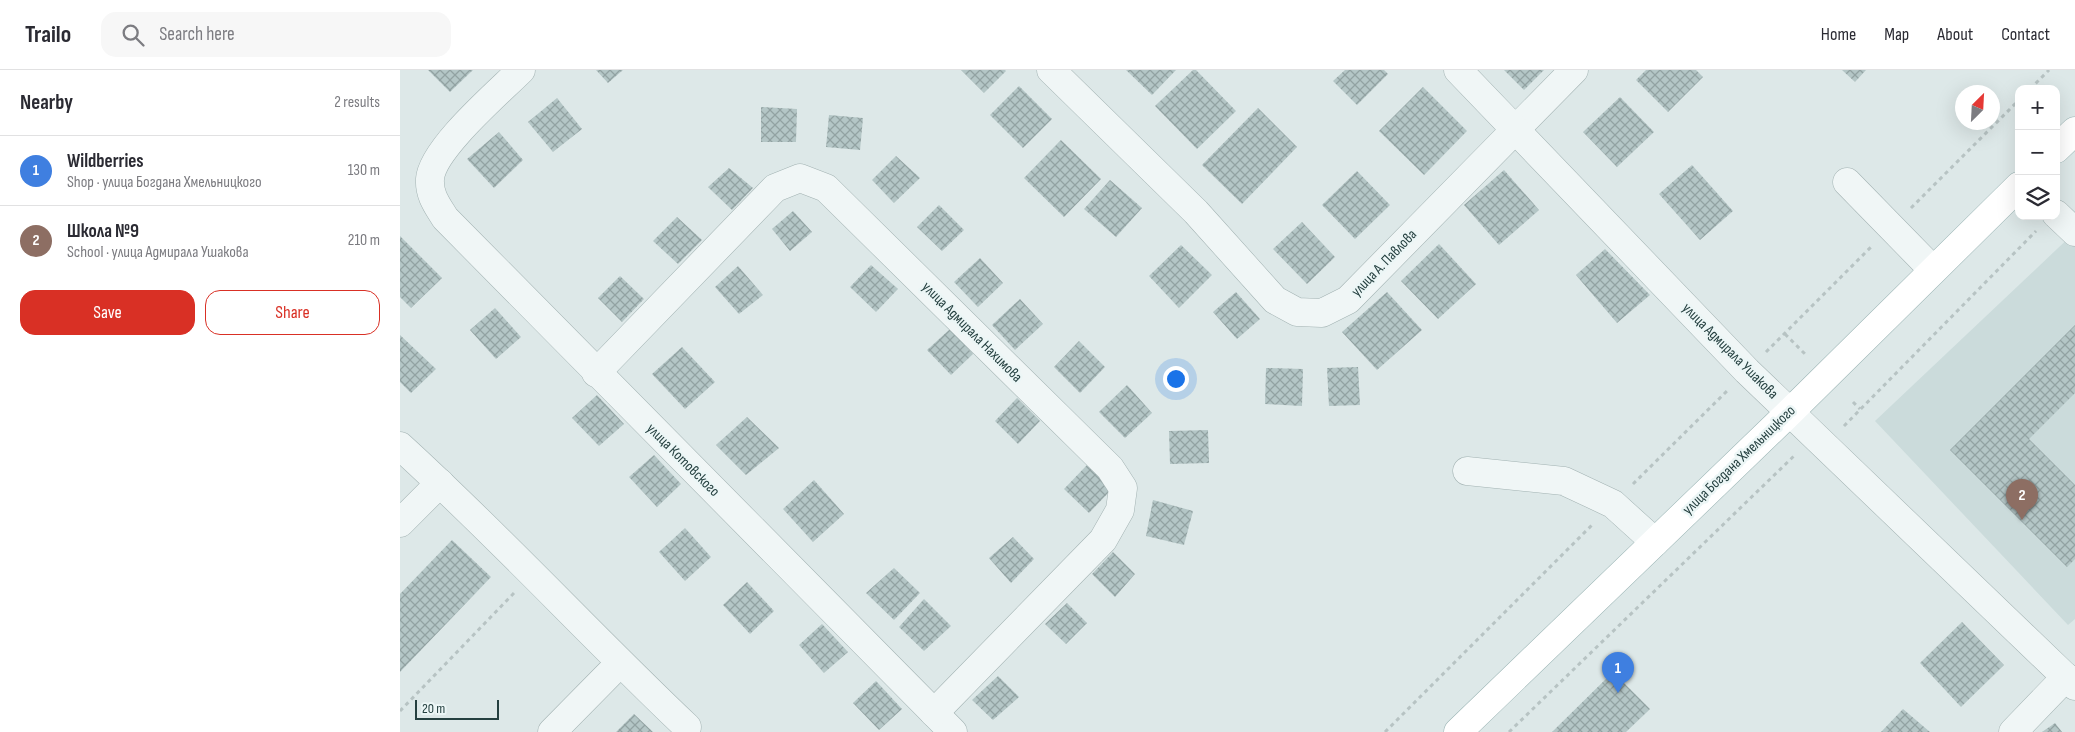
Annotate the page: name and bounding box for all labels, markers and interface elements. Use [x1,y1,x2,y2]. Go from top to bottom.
search box [101,12,451,57]
text: Trailo [25,20,71,49]
icon: search [119,21,147,49]
text: Search here [159,23,235,46]
text: Home [1821,24,1856,45]
text: Map [1884,24,1909,45]
text: About [1937,24,1973,45]
text: Contact [2001,24,2050,45]
north arrow [1955,85,2000,130]
map controls [2015,85,2060,220]
button: + [2015,85,2060,130]
text: Nearby [20,90,73,115]
text: 2 results [334,93,380,112]
button: − [2015,130,2060,175]
text: Wildberries [67,150,144,173]
text: 1 [33,161,39,180]
text: 130 m [348,161,380,180]
text: Shop · улица Богдана Хмельницкого [67,173,262,192]
button: layers [2015,175,2060,220]
text: Школа №9 [67,220,139,243]
street label: улица А. Павлова [1347,225,1421,301]
text: 2 [32,231,40,250]
text: 210 m [348,231,380,250]
text: School · улица Адмирала Ушакова [67,243,249,262]
street label: улица Адмирала Нахимова [918,278,1026,386]
button: Save [20,290,195,335]
button: Share [205,290,380,335]
street label: улица Адмирала Ушакова [1678,299,1782,403]
your location [1163,366,1189,392]
street label: улица Богдана Хмельницкого [1679,401,1799,519]
street label: улица Котовского [642,419,724,501]
pin: 2 [2006,479,2038,520]
pin: 1 [1602,652,1634,693]
scale bar [415,697,499,720]
text: 20 m [422,700,445,717]

